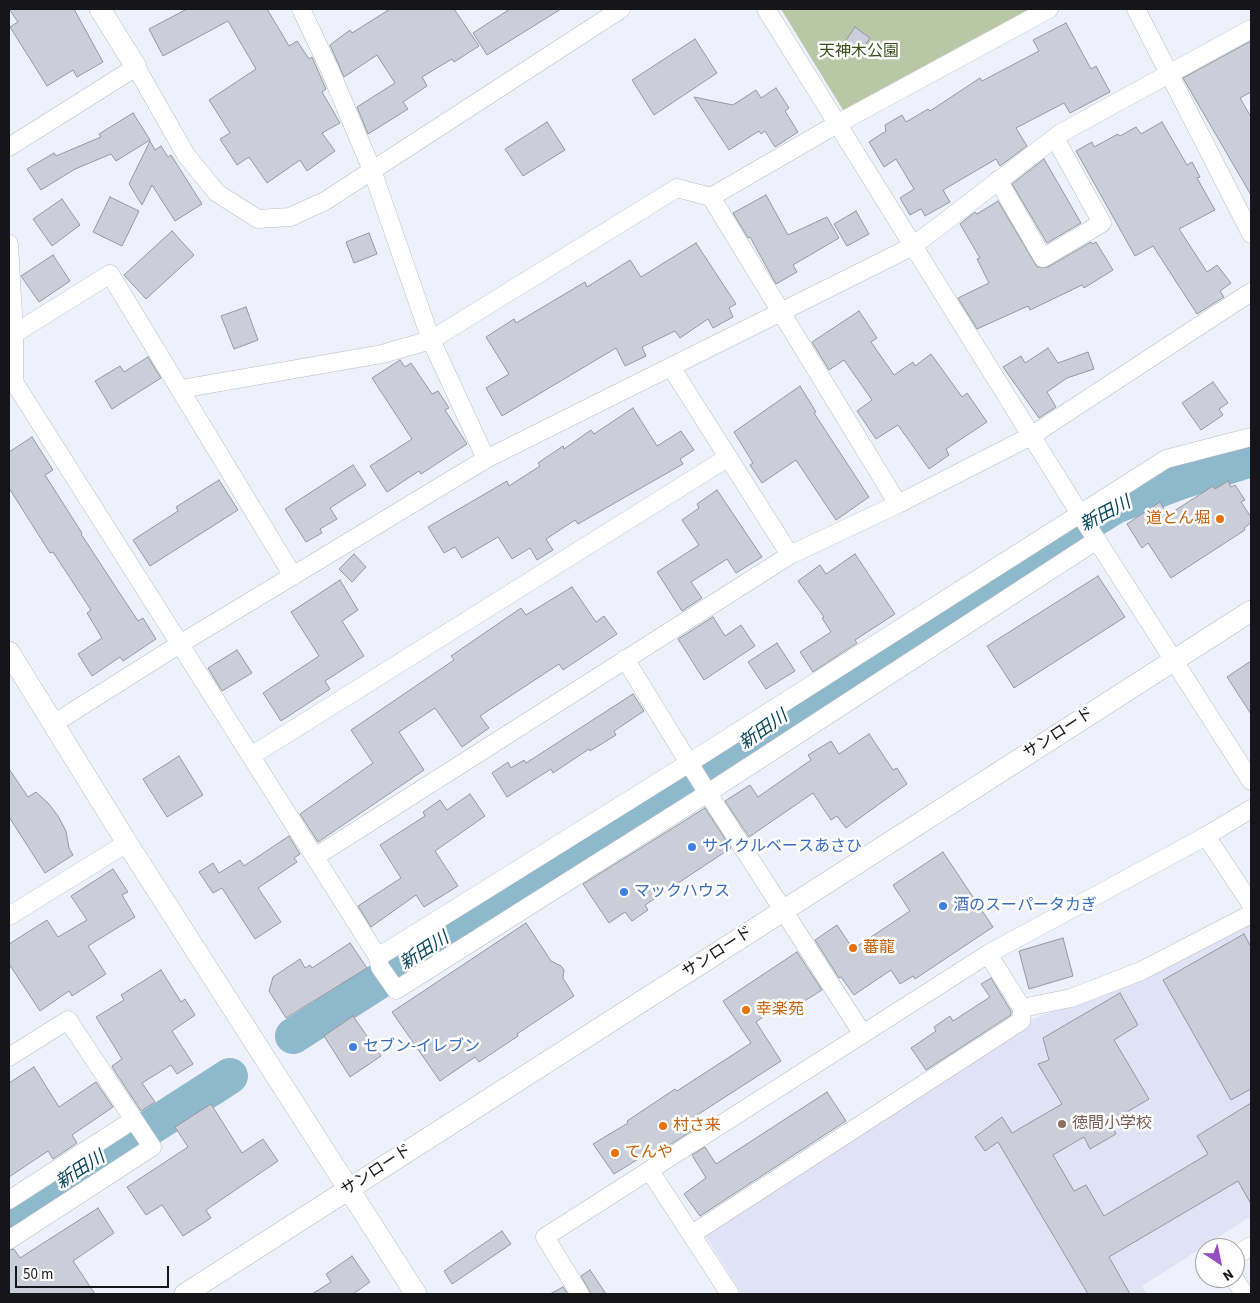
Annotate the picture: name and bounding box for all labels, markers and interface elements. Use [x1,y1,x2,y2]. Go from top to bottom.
park label: 天神木公園 [819,42,899,62]
water label: 新田川 [1077,493,1135,537]
place label: 道とん堀 [1146,509,1210,529]
marker: 道とん堀 [1214,513,1226,525]
street label: サンロード [1020,704,1098,764]
water label: 新田川 [736,707,792,755]
place label: サイクルベースあさひ [702,837,862,857]
marker: サイクルベースあさひ [686,841,698,853]
place label: マックハウス [634,882,730,902]
marker: マックハウス [618,886,630,898]
place label: 酒のスーパータカぎ [953,896,1097,916]
marker: 酒のスーパータカぎ [937,900,949,912]
street label: サンロード [679,923,757,983]
water label: 新田川 [396,928,454,976]
place label: 蕃龍 [863,938,895,958]
marker: 蕃龍 [847,942,859,954]
place label: 幸楽苑 [756,1000,804,1020]
marker: 幸楽苑 [740,1004,752,1016]
place label: セブン-イレブン [363,1037,480,1057]
marker: セブン-イレブン [347,1041,359,1053]
place label: 徳間小学校 [1072,1114,1152,1134]
place label: 村さ来 [673,1116,721,1136]
marker: 徳間小学校 [1056,1118,1068,1130]
marker: 村さ来 [657,1120,669,1132]
street label: サンロード [338,1141,416,1201]
place label: てんや [625,1143,673,1163]
water label: 新田川 [52,1147,110,1195]
marker: てんや [609,1147,621,1159]
north arrow [1195,1238,1245,1288]
scale bar [18,1256,171,1288]
text: 50 m [23,1264,53,1285]
text: N [1218,1264,1237,1286]

